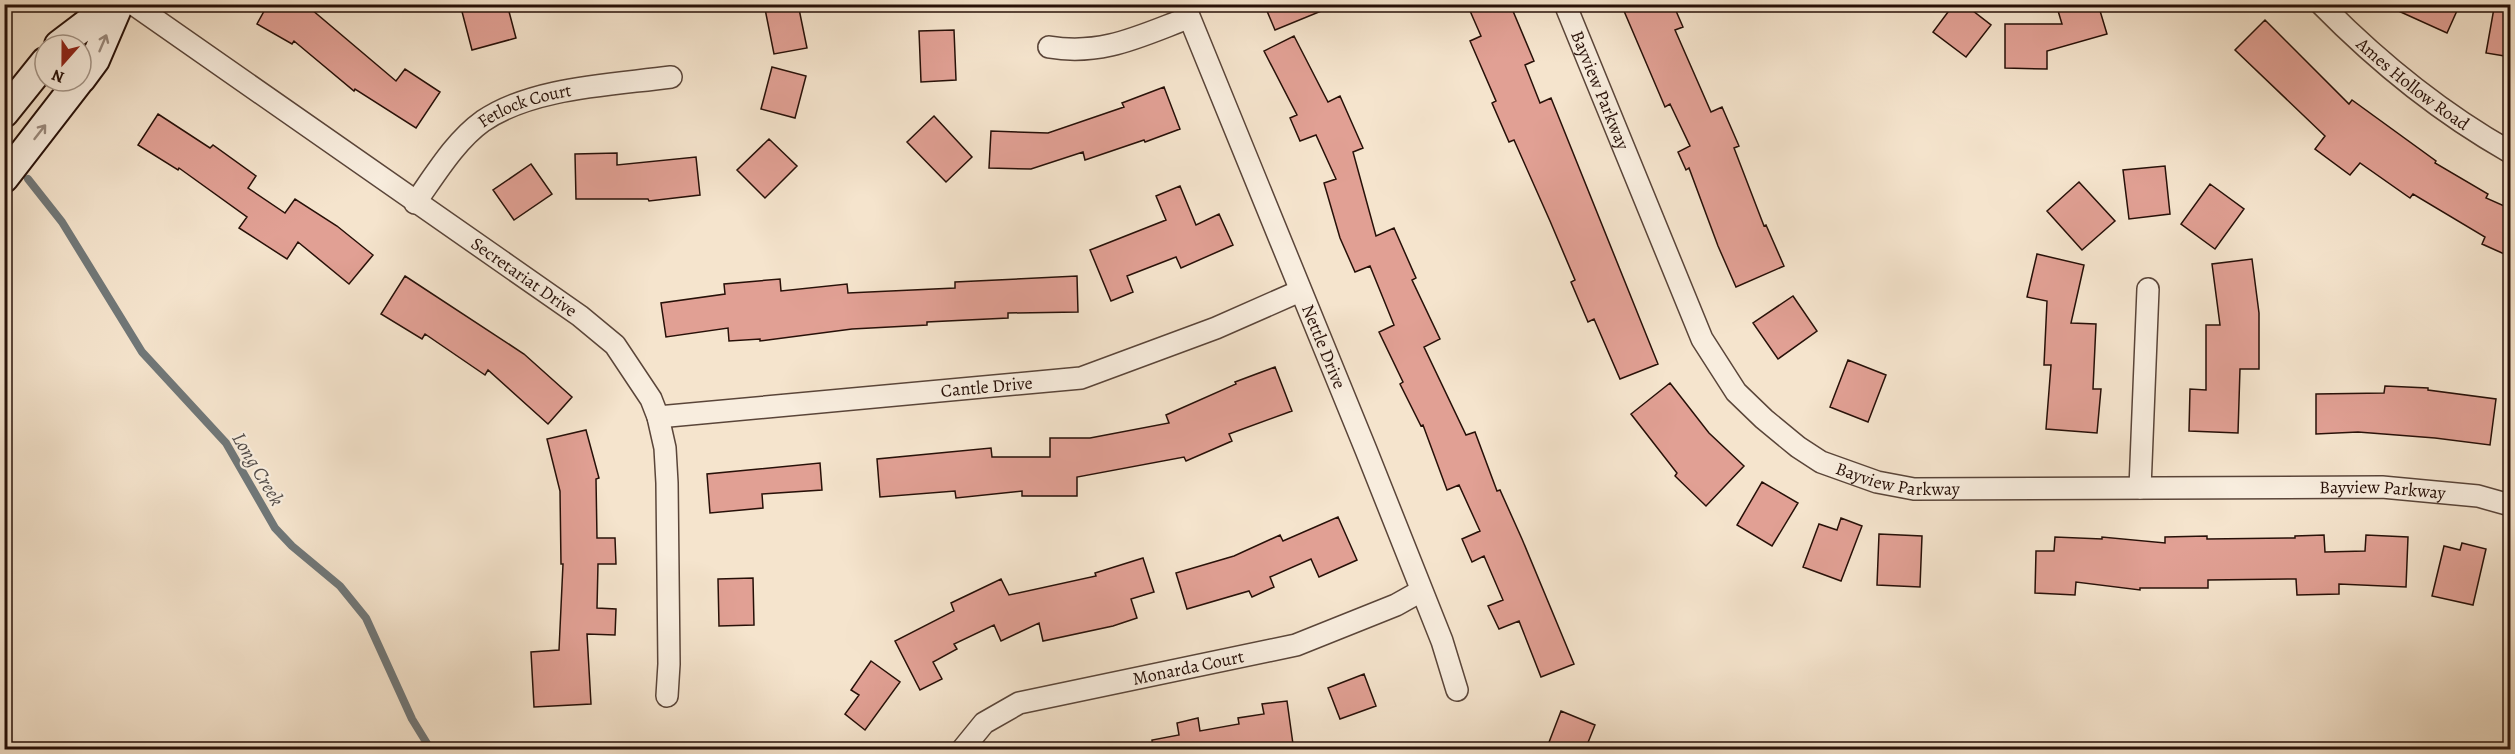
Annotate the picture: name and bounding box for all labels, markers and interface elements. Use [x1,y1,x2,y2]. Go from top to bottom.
street label: Bayview Parkway [1565,27,1636,154]
street label: Ames Hollow Road [2350,31,2474,136]
north arrow [33,33,93,93]
one-way arrow [98,34,109,53]
text: N [48,64,67,88]
street label: Fetlock Court [473,78,573,133]
one-way arrow [34,124,47,140]
street label: Secretariat Drive [466,232,582,322]
street label: Nettle Drive [1296,301,1352,392]
street label: Cantle Drive [940,371,1034,403]
water label: Long Creek [225,427,291,511]
street label: Bayview Parkway [1832,456,1961,501]
street label: Bayview Parkway [2319,475,2448,505]
street label: Monarda Court [1130,644,1246,691]

